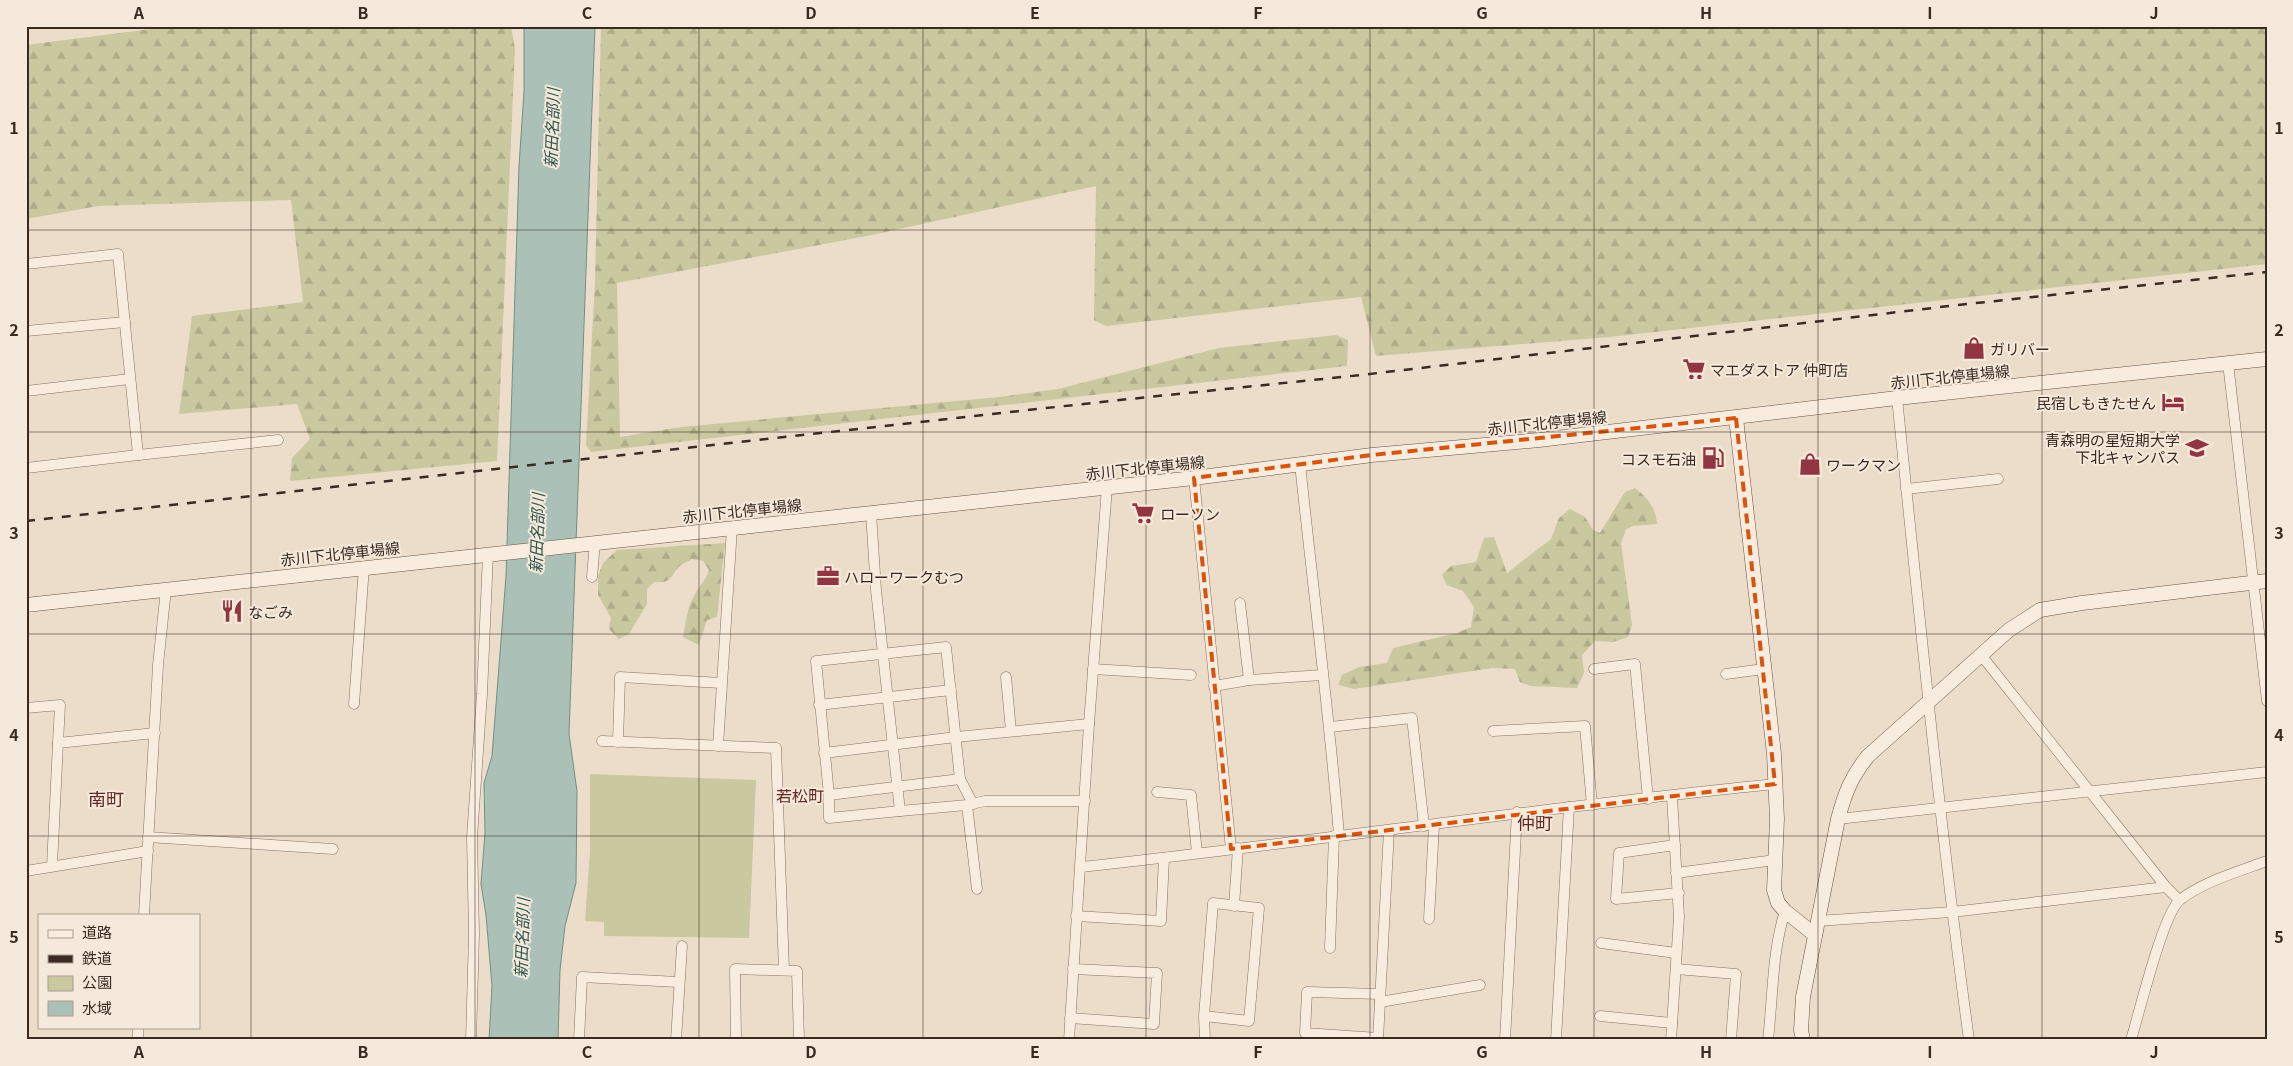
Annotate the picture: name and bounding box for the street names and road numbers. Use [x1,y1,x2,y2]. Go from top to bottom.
street label: 赤川下北停車場線 [1889,359,2011,393]
street label: 赤川下北停車場線 [1486,405,1608,439]
street label: 赤川下北停車場線 [1084,450,1206,484]
street label: 赤川下北停車場線 [681,493,803,527]
street label: 赤川下北停車場線 [279,536,401,570]

